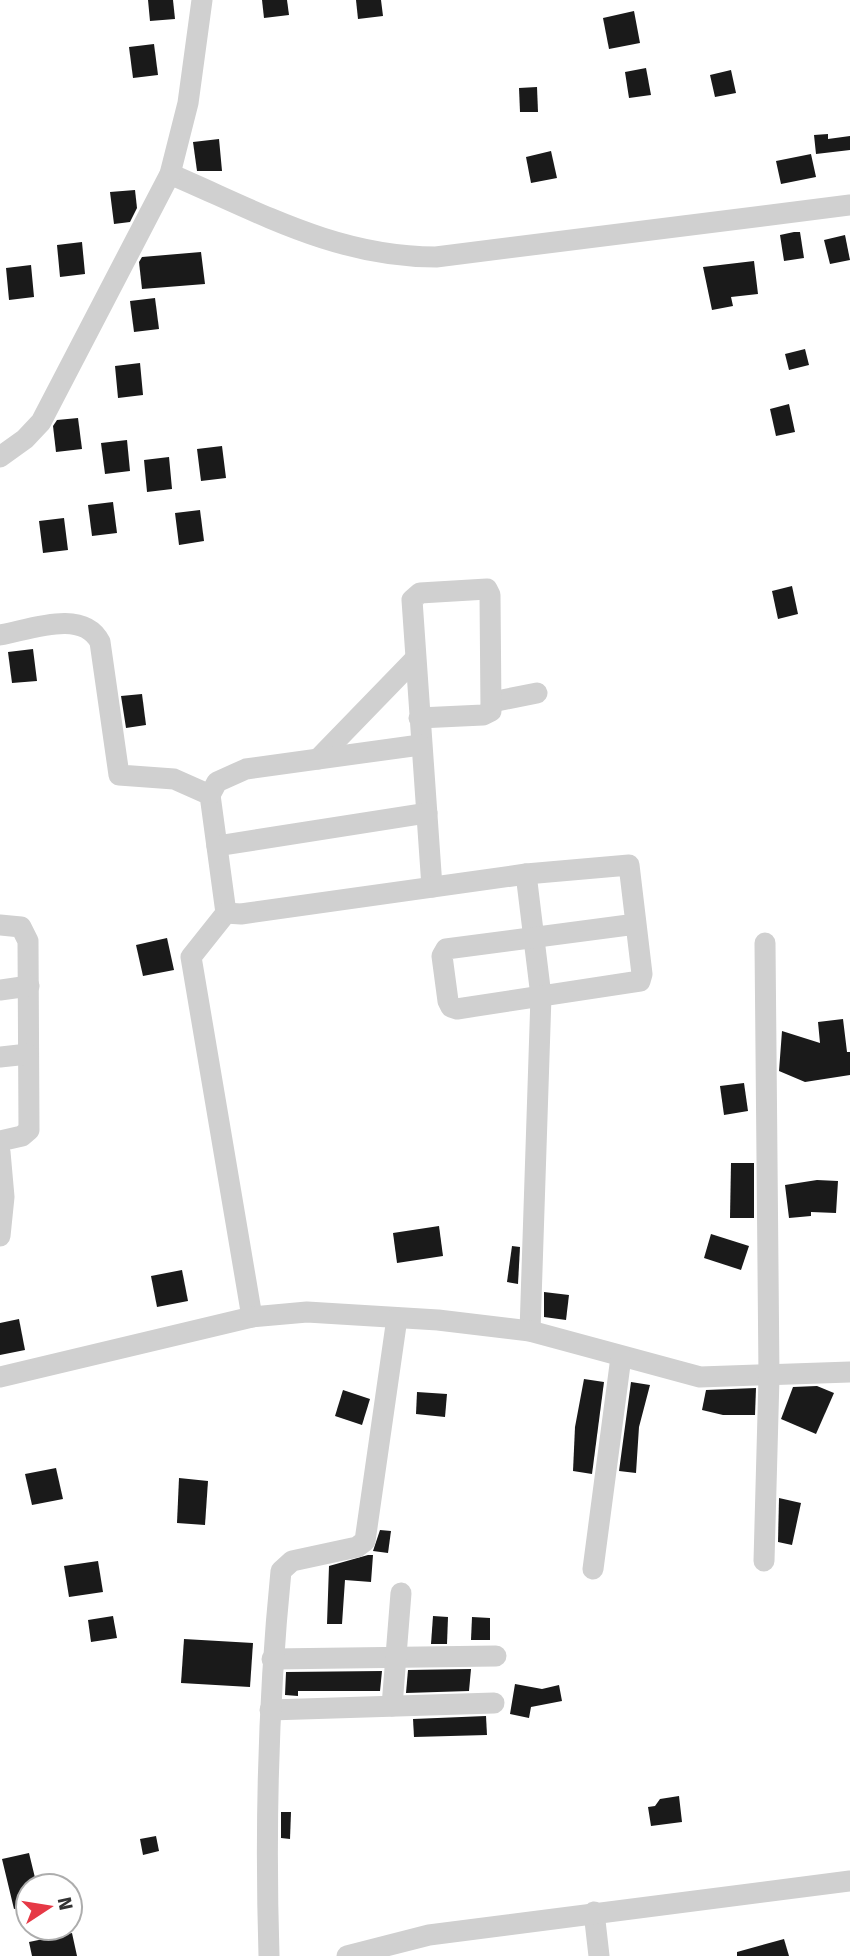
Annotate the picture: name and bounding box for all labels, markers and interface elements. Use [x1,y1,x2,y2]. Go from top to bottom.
north arrow [14,1872,84,1942]
text: N [53,1895,78,1912]

